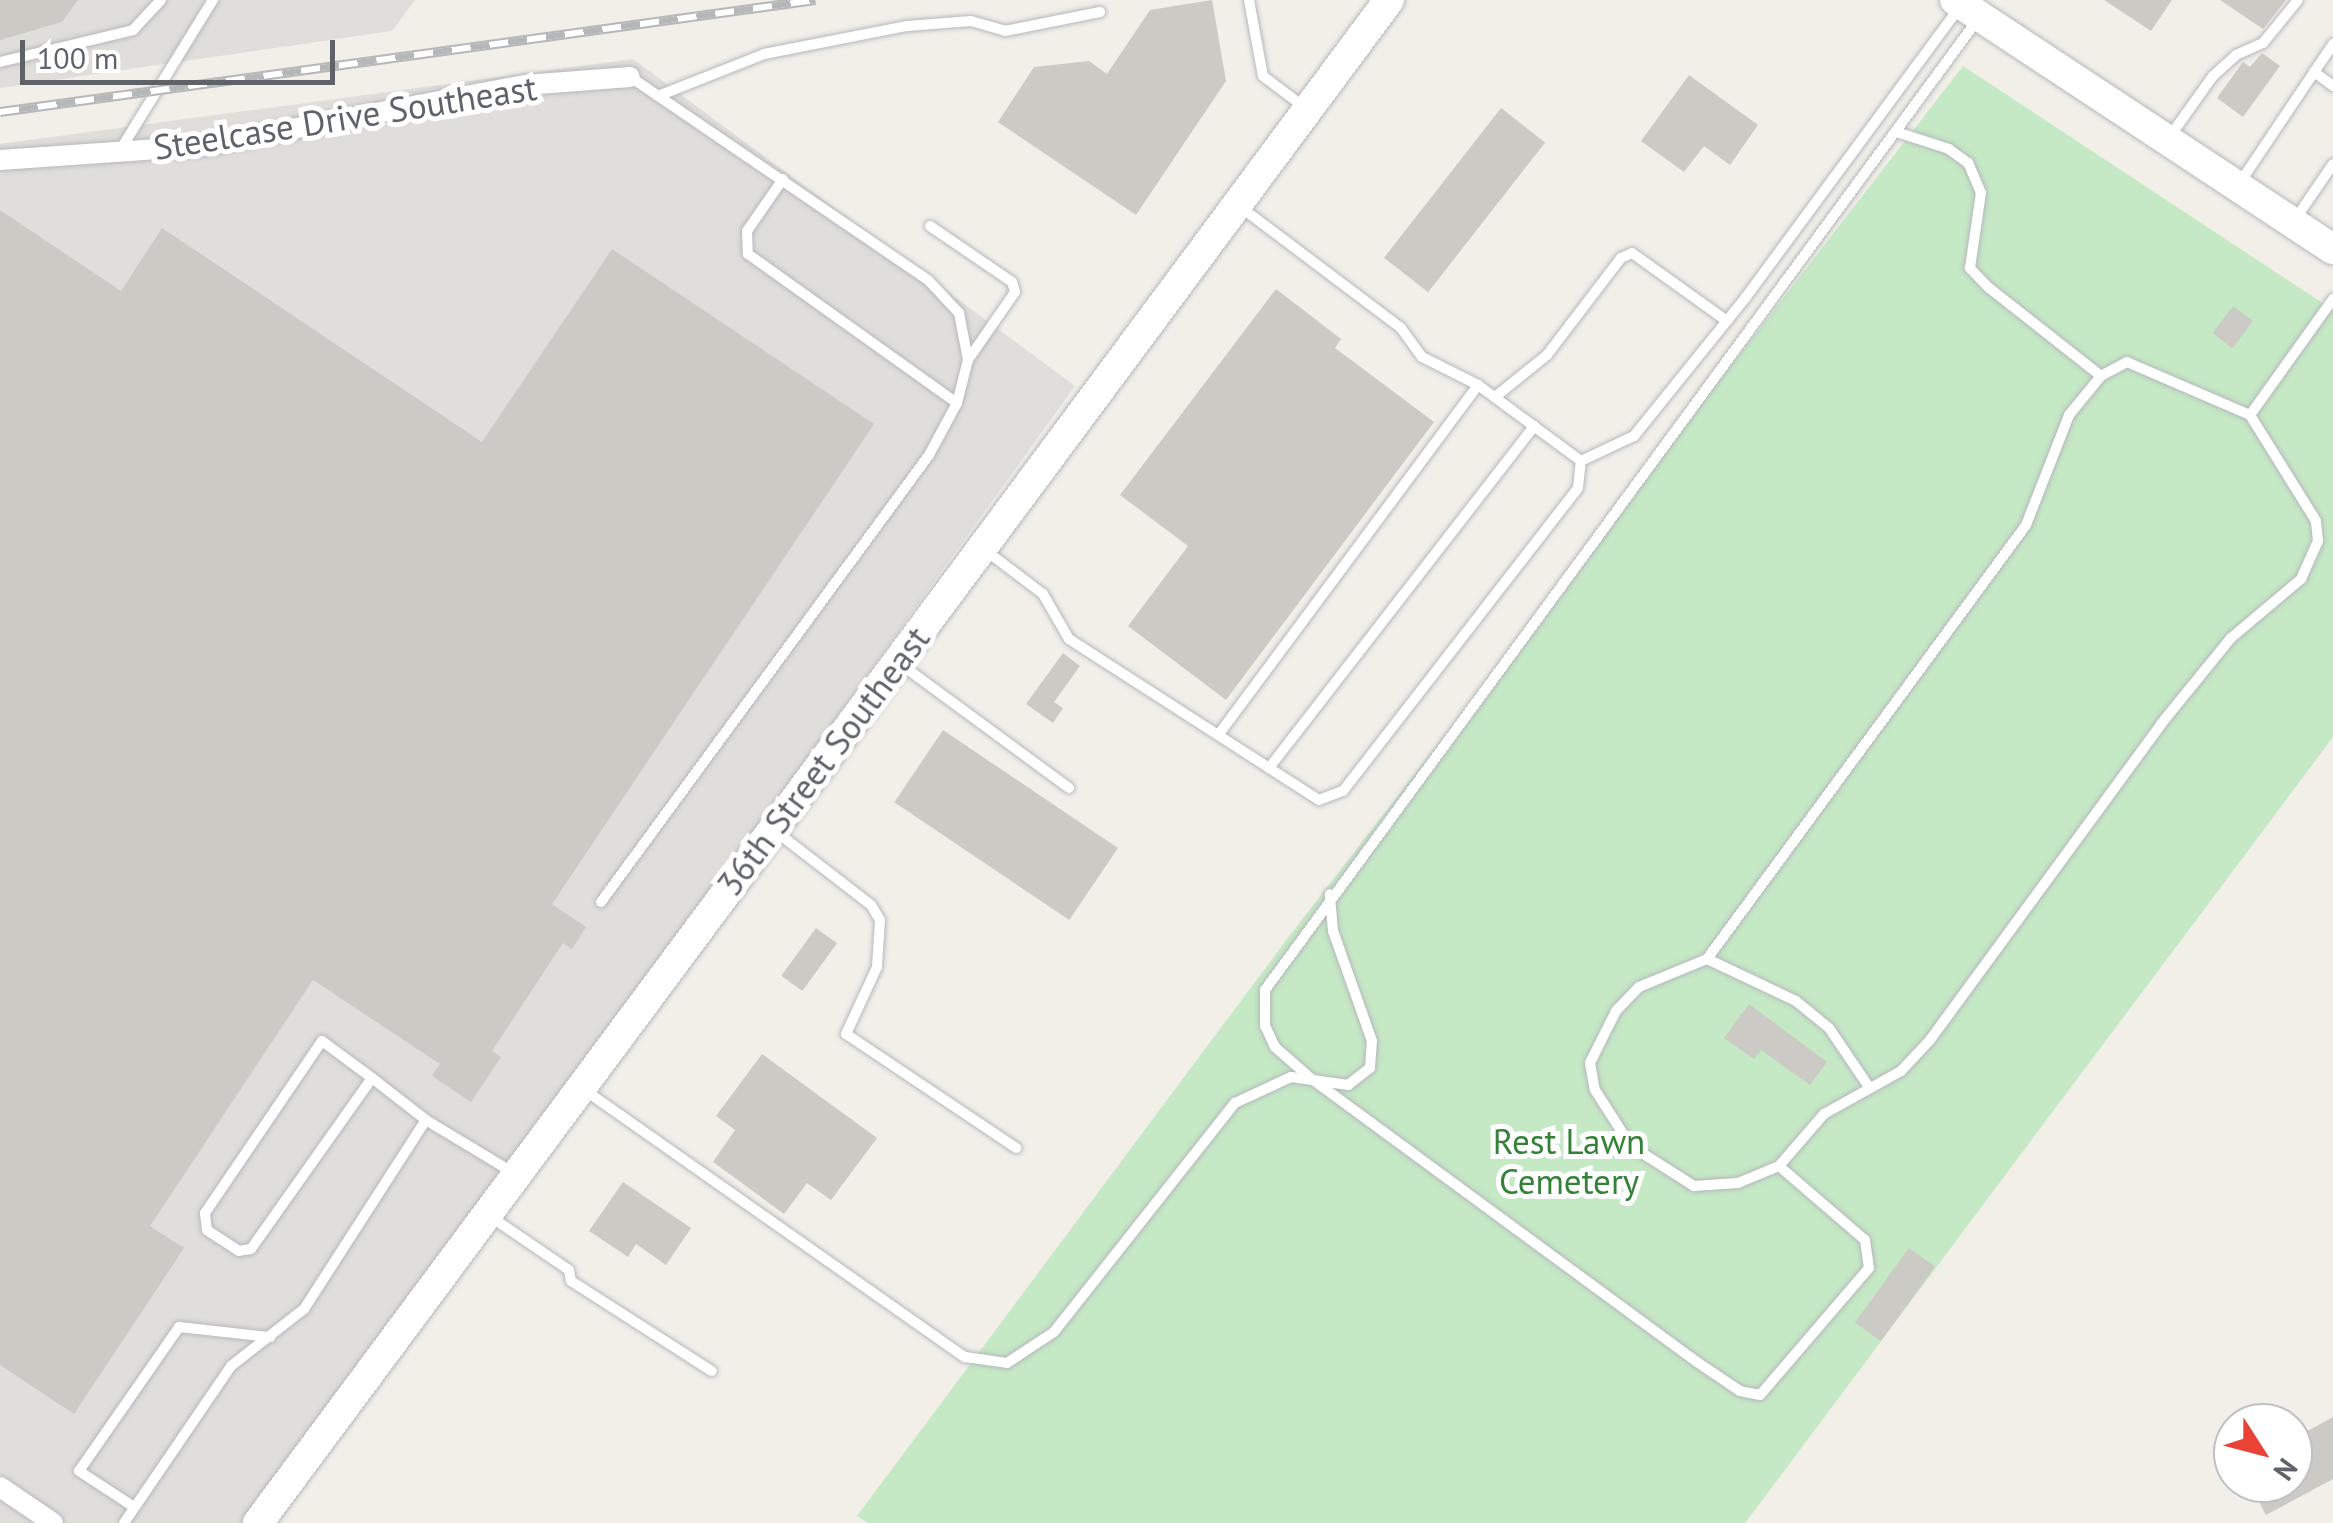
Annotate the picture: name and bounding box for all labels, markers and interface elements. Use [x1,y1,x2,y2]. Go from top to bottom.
scale bar [25,20,340,82]
text: 100 m [37,38,118,77]
street label: Steelcase Drive Southeast [150,66,540,168]
street label: 36th Street Southeast [708,618,938,904]
park label: Rest Lawn Cemetery [1493,1120,1645,1202]
north arrow [2213,1403,2313,1503]
text: N [2266,1451,2306,1488]

